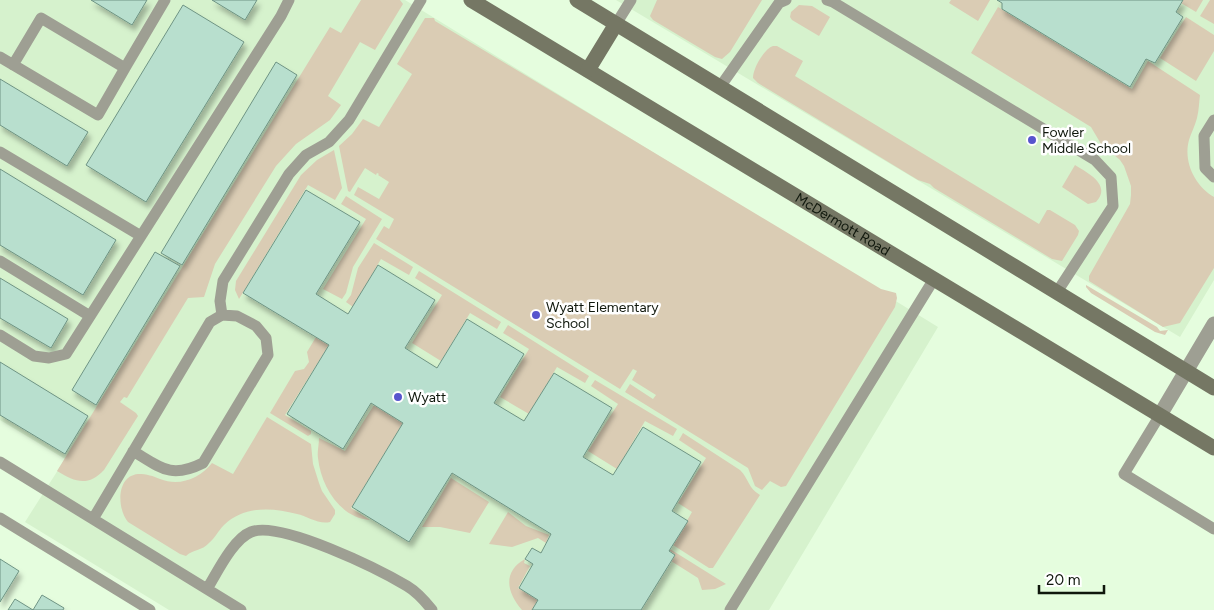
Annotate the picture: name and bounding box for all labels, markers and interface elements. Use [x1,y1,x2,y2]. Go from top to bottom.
place label: Fowler Middle School [1042,124,1131,157]
marker: Fowler Middle School [1026,134,1038,146]
street label: McDermott Road [792,189,893,260]
place label: Wyatt Elementary School [546,299,659,332]
marker: Wyatt Elementary School [530,309,542,321]
place label: Wyatt [408,389,446,406]
marker: Wyatt [392,391,404,403]
scale bar [1039,562,1104,594]
text: 20 m [1046,571,1080,589]

